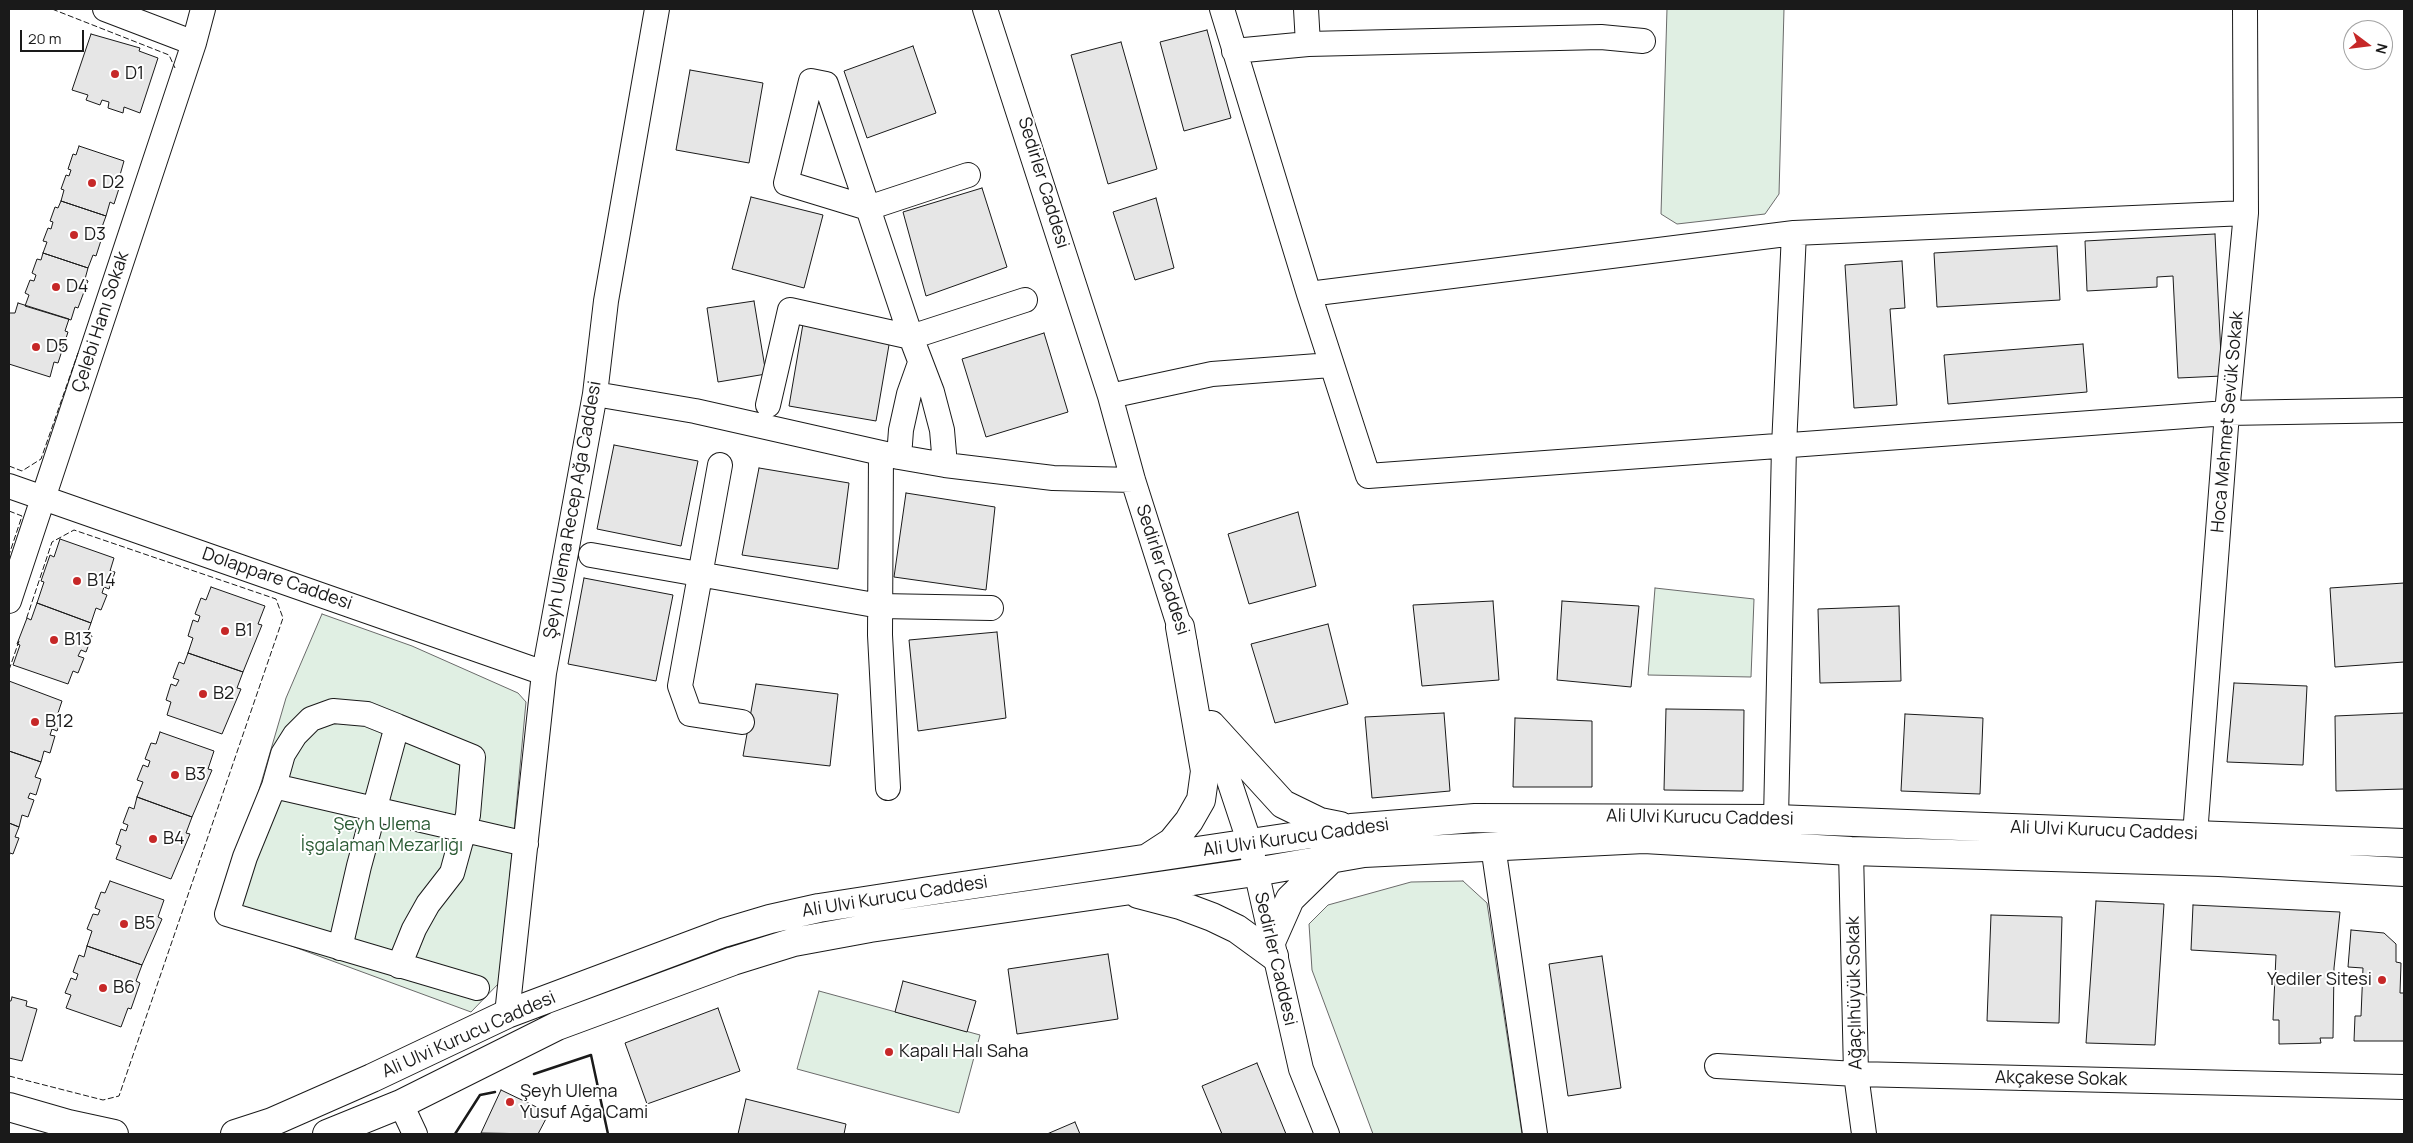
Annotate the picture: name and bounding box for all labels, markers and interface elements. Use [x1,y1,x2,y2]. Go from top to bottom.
scale bar [22,20,86,52]
north arrow [2343,20,2393,70]
text: 20 m [28,28,61,49]
text: N [2372,41,2392,56]
place label: D1 [125,63,144,85]
marker: D1 [109,68,121,80]
street label: Sedirler Caddesi [1013,115,1073,251]
place label: D2 [102,172,124,194]
marker: D2 [86,177,98,189]
place label: D3 [84,224,106,246]
marker: D3 [68,229,80,241]
street label: Çelebi Hanı Sokak [68,249,134,395]
place label: D4 [66,276,88,298]
marker: D4 [50,281,62,293]
street label: Hoca Mehmet Sevük Sokak [2208,310,2248,534]
place label: D5 [46,336,68,358]
marker: D5 [30,341,42,353]
street label: Şeyh Ulema Recep Ağa Caddesi [540,379,606,641]
street label: Sedirler Caddesi [1131,502,1193,638]
street label: Dolappare Caddesi [199,543,355,615]
place label: B14 [87,570,116,592]
marker: B14 [71,575,83,587]
place label: B1 [235,620,253,642]
marker: B1 [219,625,231,637]
place label: B13 [64,629,92,651]
marker: B13 [48,634,60,646]
place label: B2 [213,683,234,705]
marker: B2 [197,688,209,700]
place label: B12 [45,711,73,733]
marker: B12 [29,716,41,728]
place label: B3 [185,764,206,786]
marker: B3 [169,769,181,781]
street label: Ali Ulvi Kurucu Caddesi [1606,806,1794,830]
park label: Şeyh Ulema İşgalaman Mezarlığı [301,814,463,856]
street label: Ali Ulvi Kurucu Caddesi [1202,814,1390,862]
street label: Ali Ulvi Kurucu Caddesi [2010,817,2198,845]
place label: B4 [163,828,185,850]
marker: B4 [147,833,159,845]
street label: Ali Ulvi Kurucu Caddesi [801,872,989,922]
street label: Sedirler Caddesi [1249,890,1301,1028]
place label: B5 [134,913,155,935]
street label: Ağaçlıhüyük Sokak [1843,916,1867,1070]
marker: B5 [118,918,130,930]
place label: Yediler Sitesi [2267,969,2372,991]
marker: Yediler Sitesi [2376,974,2388,986]
place label: B6 [113,977,135,999]
marker: B6 [97,982,109,994]
street label: Ali Ulvi Kurucu Caddesi [379,987,559,1083]
place label: Kapalı Halı Saha [899,1041,1028,1063]
marker: Kapalı Halı Saha [883,1046,895,1058]
street label: Akçakese Sokak [1995,1067,2127,1091]
place label: Şeyh Ulema Yusuf Ağa Cami [520,1081,648,1124]
marker: Şeyh Ulema Yusuf Ağa Cami [504,1096,516,1108]

